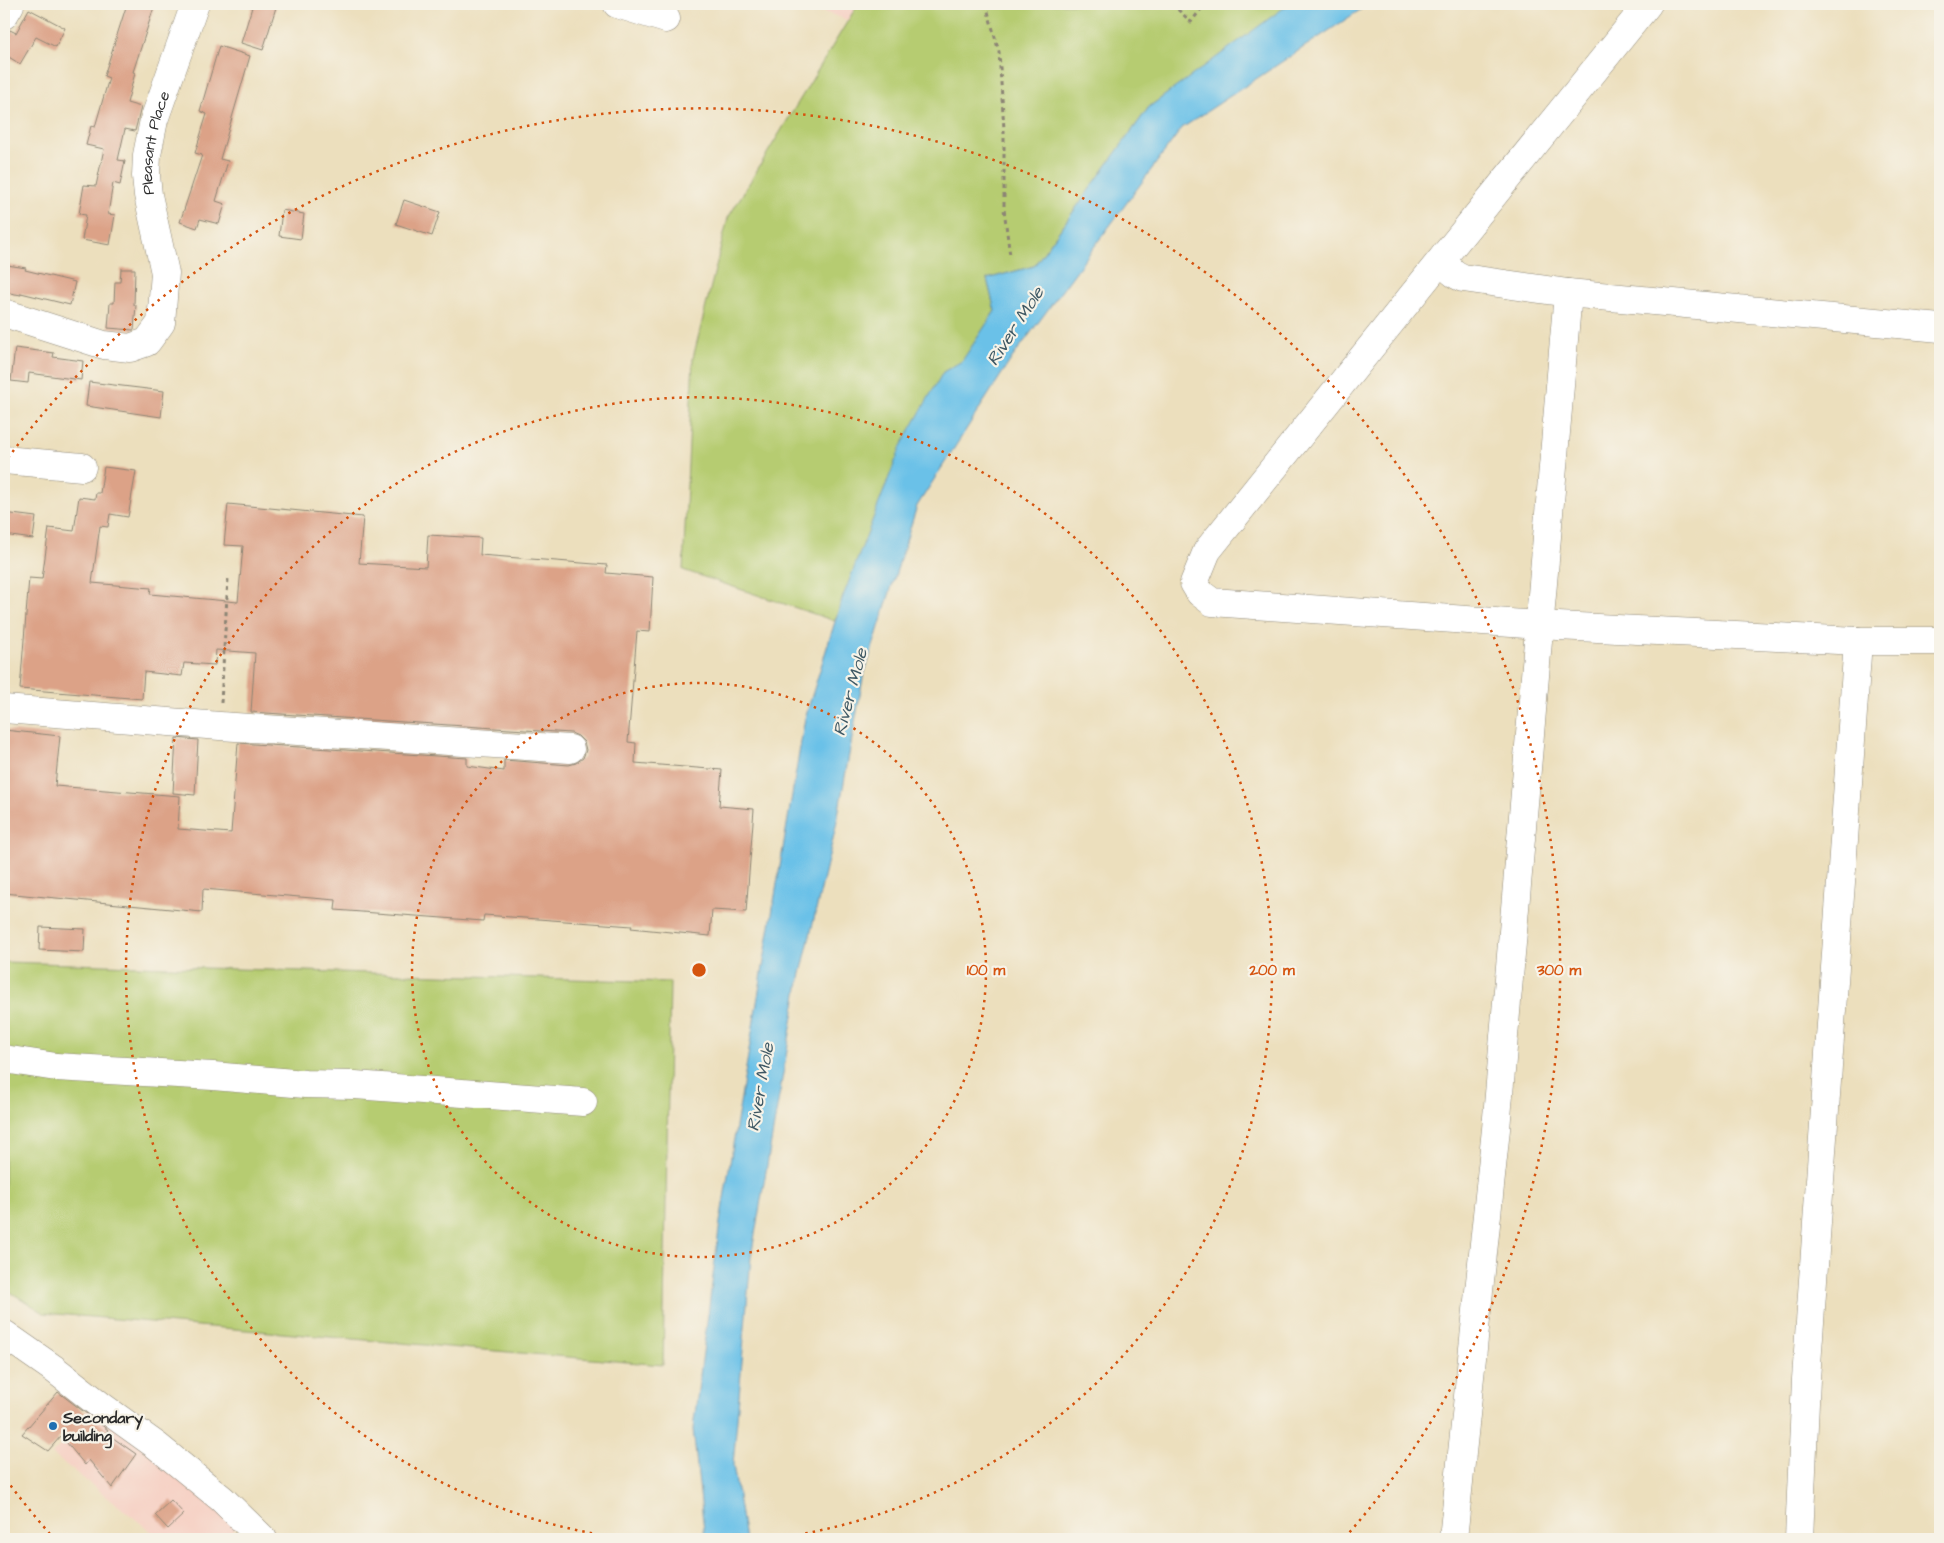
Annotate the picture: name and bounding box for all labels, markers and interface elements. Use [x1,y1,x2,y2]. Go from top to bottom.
street label: Pleasant Place [136,88,176,196]
water label: River Mole [981,281,1051,371]
water label: River Mole [827,645,874,739]
text: 100 m [967,960,1006,981]
text: 200 m [1248,960,1295,981]
text: 300 m [1536,960,1581,981]
centre of rings [690,961,708,979]
water label: River Mole [740,1040,781,1133]
place label: Secondary building [62,1407,143,1449]
marker: Secondary building [47,1420,59,1432]

